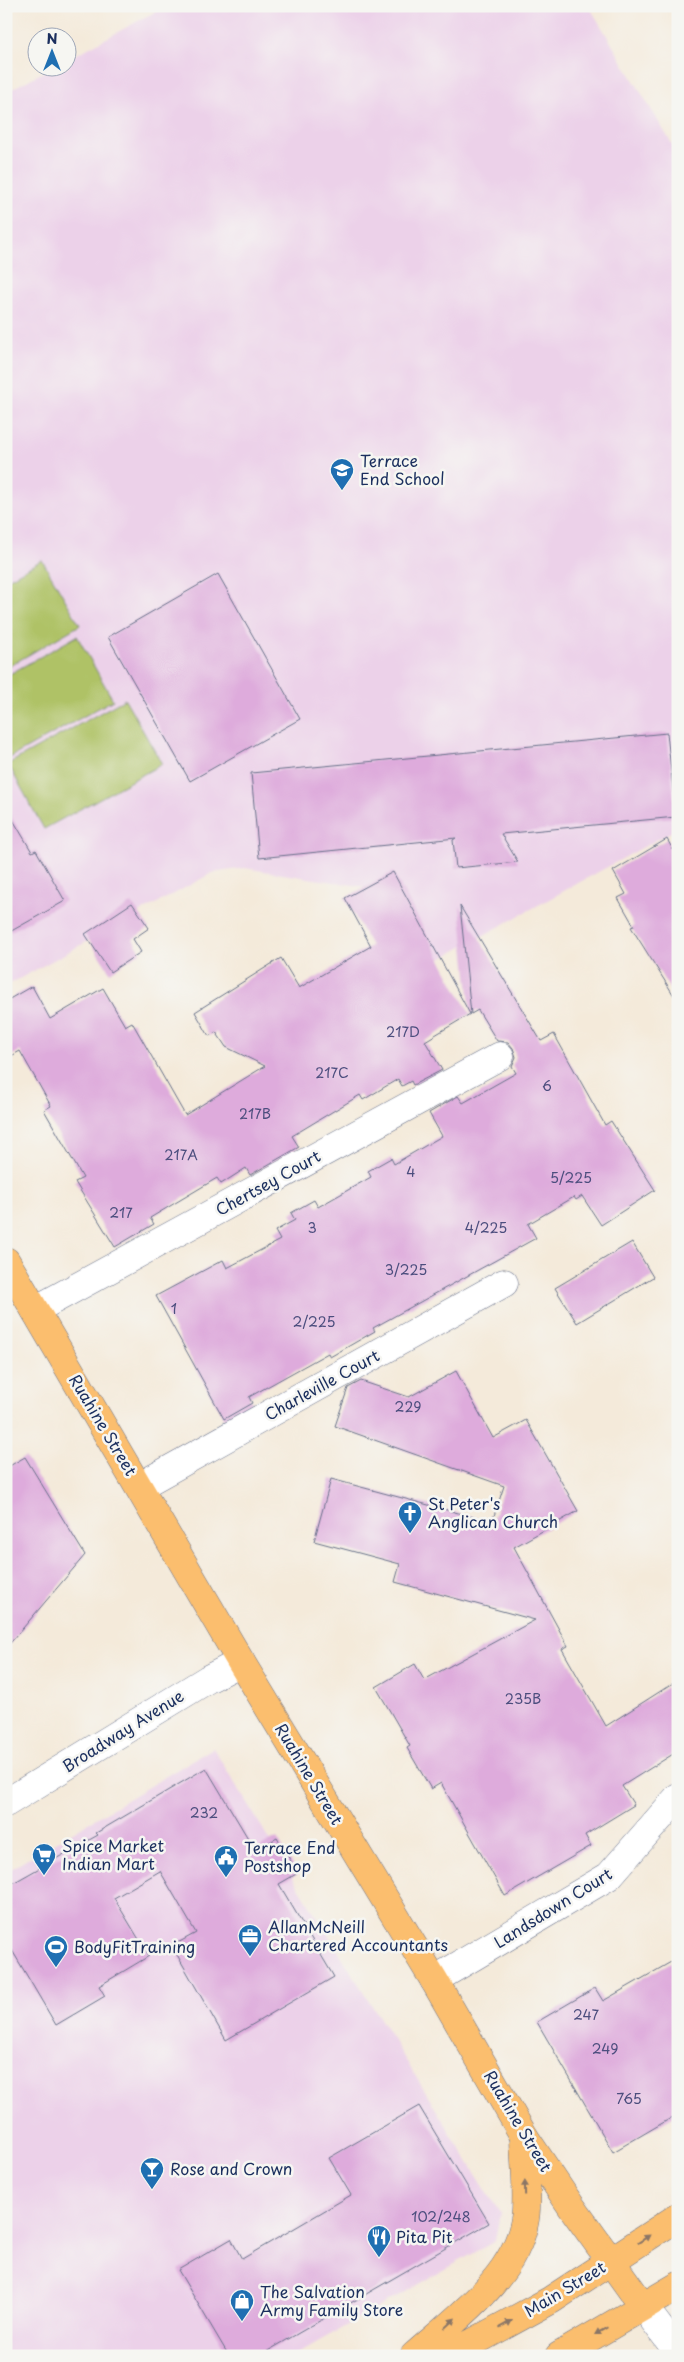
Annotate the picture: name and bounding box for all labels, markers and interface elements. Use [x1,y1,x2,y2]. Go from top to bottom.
north arrow [28,28,78,78]
text: N [46,28,58,49]
place label: Terrace End School [360,448,445,490]
school or university icon: Terrace End School [329,457,355,491]
house number: 217D [386,1021,420,1042]
house number: 217C [315,1062,349,1083]
house number: 6 [542,1075,552,1096]
house number: 217B [239,1103,271,1124]
street label: Chertsey Court [211,1143,325,1221]
house number: 217A [164,1144,198,1165]
house number: 4 [406,1161,416,1182]
house number: 5/225 [550,1167,592,1188]
house number: 217 [109,1202,133,1223]
house number: 3 [307,1217,317,1238]
house number: 4/225 [465,1217,507,1238]
house number: 3/225 [385,1259,427,1280]
house number: 1 [171,1298,177,1319]
house number: 2/225 [292,1311,336,1332]
street label: Charleville Court [260,1342,384,1426]
street label: Ruahine Street [64,1369,144,1480]
house number: 229 [395,1396,421,1417]
place label: St Peter's Anglican Church [428,1491,558,1533]
church icon: St Peter's Anglican Church [397,1500,423,1534]
street label: Broadway Avenue [57,1683,188,1777]
house number: 235B [505,1688,541,1709]
street label: Ruahine Street [270,1718,350,1829]
house number: 232 [190,1802,218,1823]
place label: Spice Market Indian Mart [62,1833,164,1875]
place label: Terrace End Postshop [244,1835,335,1877]
supermarket icon: Spice Market Indian Mart [31,1842,57,1876]
public building icon: Terrace End Postshop [213,1844,239,1878]
street label: Landsdown Court [489,1861,617,1953]
place label: AllanMcNeill Chartered Accountants [268,1914,448,1956]
office icon: AllanMcNeill Chartered Accountants [237,1923,263,1957]
sports icon: BodyFitTraining [43,1934,69,1968]
place label: BodyFitTraining [74,1934,195,1958]
house number: 247 [573,2004,600,2025]
house number: 249 [592,2038,618,2059]
street label: Ruahine Street [479,2065,559,2176]
house number: 765 [616,2088,642,2109]
bar icon: Rose and Crown [139,2156,165,2190]
place label: Rose and Crown [170,2156,292,2180]
one-way arrow [521,2179,529,2195]
house number: 102/248 [411,2206,471,2227]
restaurant icon: Pita Pit [366,2224,392,2258]
place label: Pita Pit [396,2224,453,2248]
one-way arrow [637,2234,651,2244]
street label: Main Street [519,2254,610,2322]
place label: The Salvation Army Family Store [260,2279,403,2321]
shop icon: The Salvation Army Family Store [229,2288,255,2322]
one-way arrow [444,2317,456,2329]
one-way arrow [499,2320,514,2328]
one-way arrow [595,2326,608,2335]

